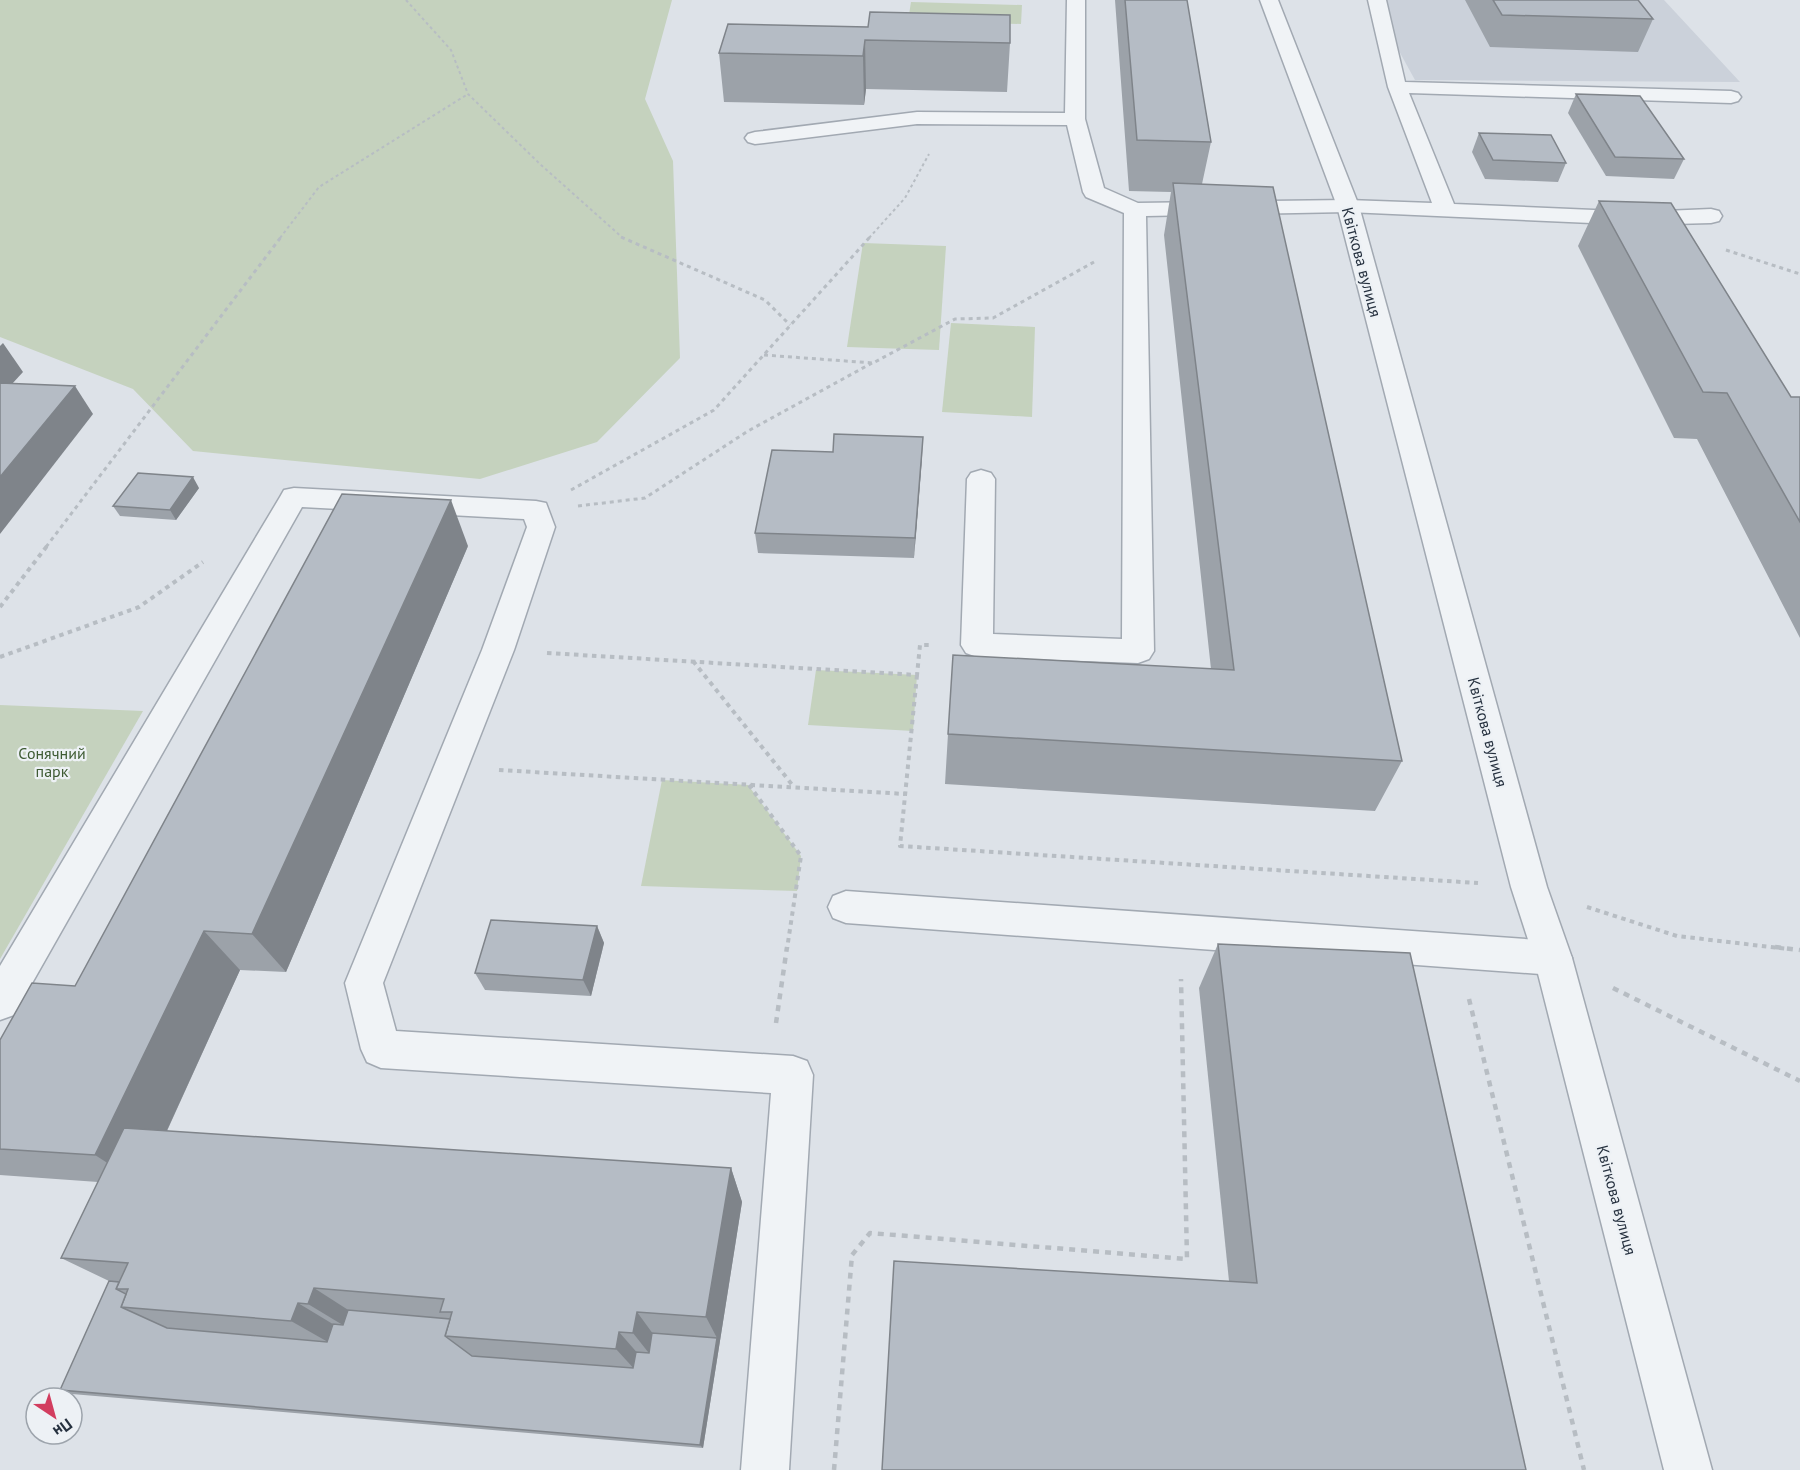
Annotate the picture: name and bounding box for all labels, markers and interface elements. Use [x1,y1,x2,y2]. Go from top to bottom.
street label: Квіткова вулиця [1338,205,1386,319]
street label: Квіткова вулиця [1464,675,1512,789]
park label: Сонячний парк [18,743,86,781]
street label: Квіткова вулиця [1593,1143,1641,1257]
north arrow [24,1386,84,1446]
text: Пн [49,1415,76,1442]

